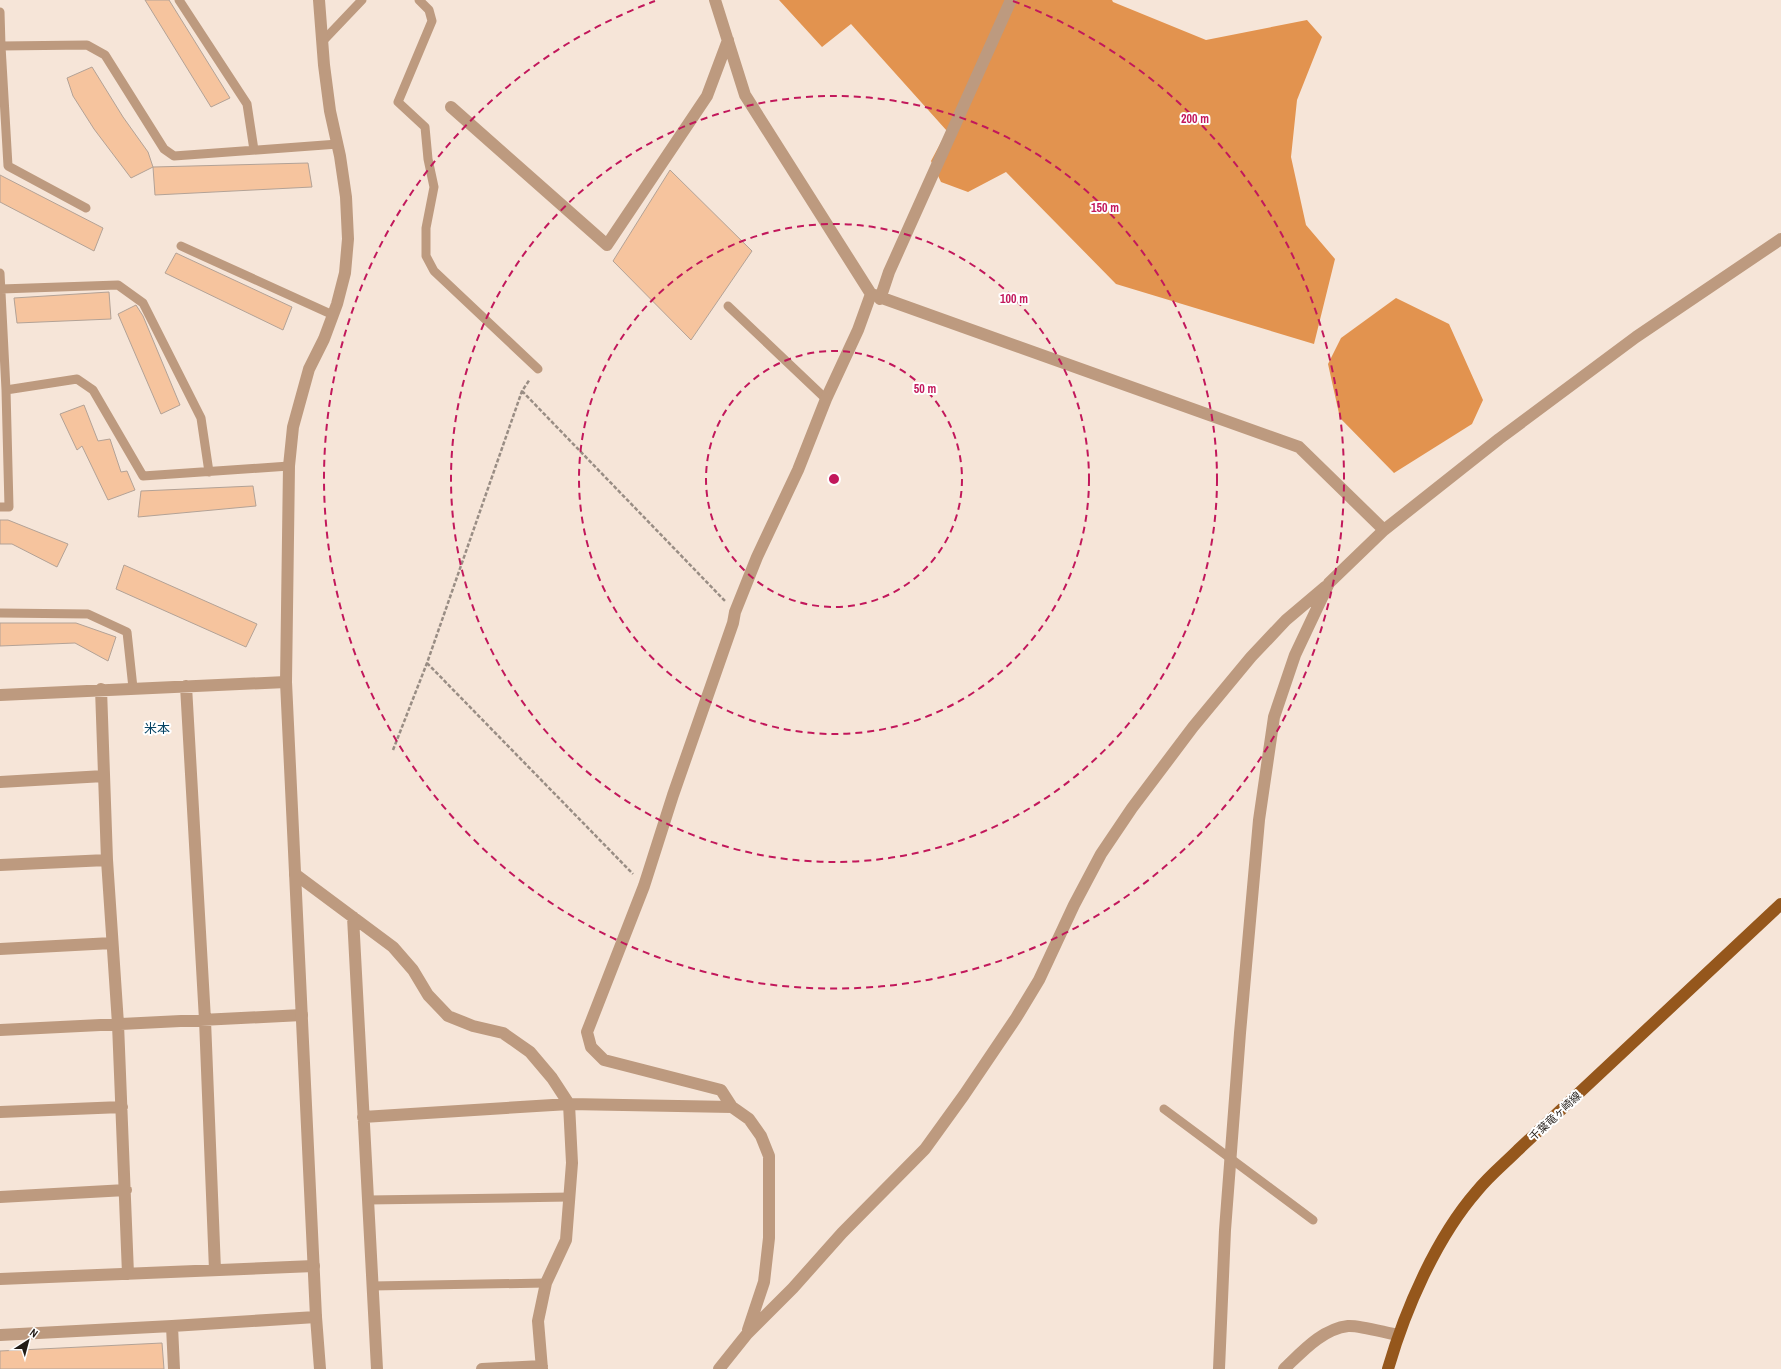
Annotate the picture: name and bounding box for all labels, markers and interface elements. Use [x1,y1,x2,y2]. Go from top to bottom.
text: 200 m [1181,111,1209,127]
text: 150 m [1091,200,1119,216]
text: 100 m [1000,291,1028,307]
text: 50 m [914,381,936,397]
centre of rings [827,472,841,486]
district label: 米本 [144,720,170,737]
street label: 千葉竜ヶ崎線 [1526,1088,1584,1144]
north arrow [8,1321,48,1361]
text: N [27,1325,41,1340]

